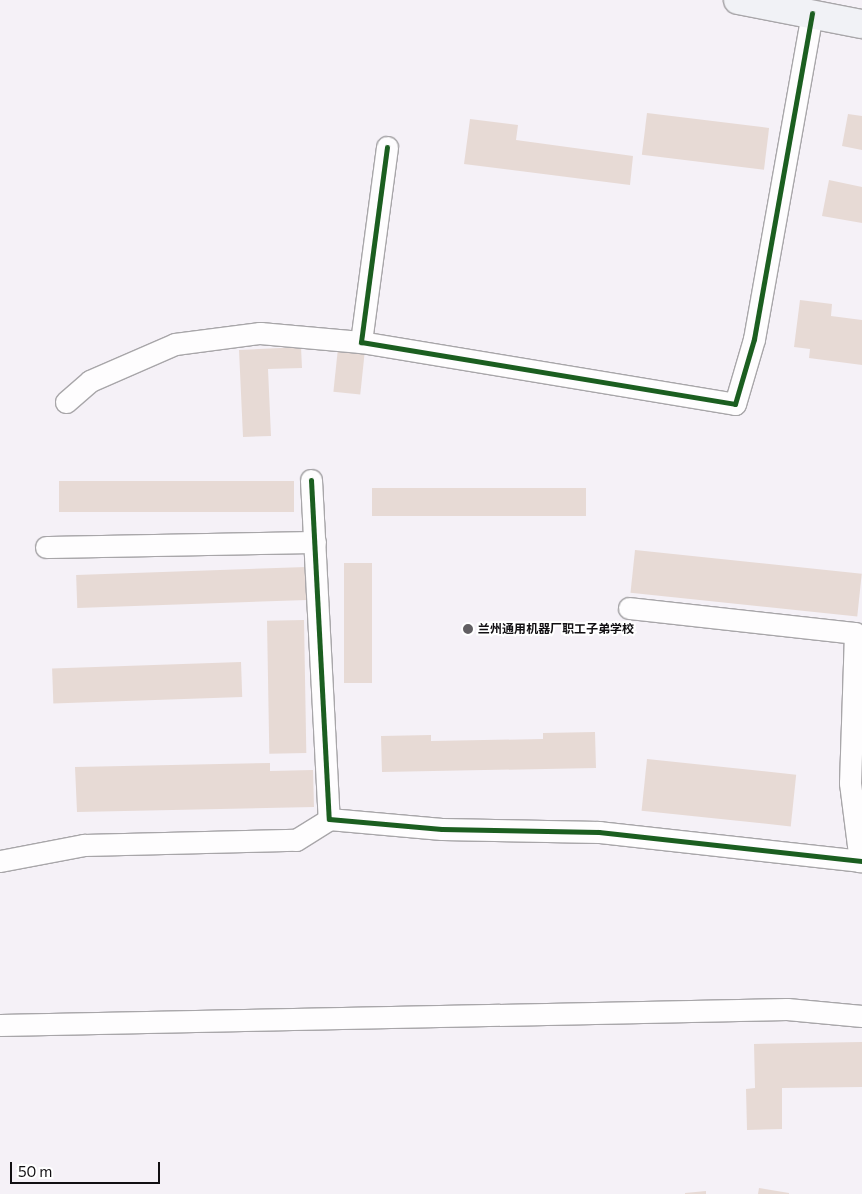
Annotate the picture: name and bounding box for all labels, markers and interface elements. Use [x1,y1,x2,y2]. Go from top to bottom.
place label: 兰州通用机器厂职工子弟学校 [478,622,634,636]
marker: 兰州通用机器厂职工子弟学校 [462,623,474,635]
scale bar [12,1152,162,1184]
text: 50 m [18,1162,52,1180]

